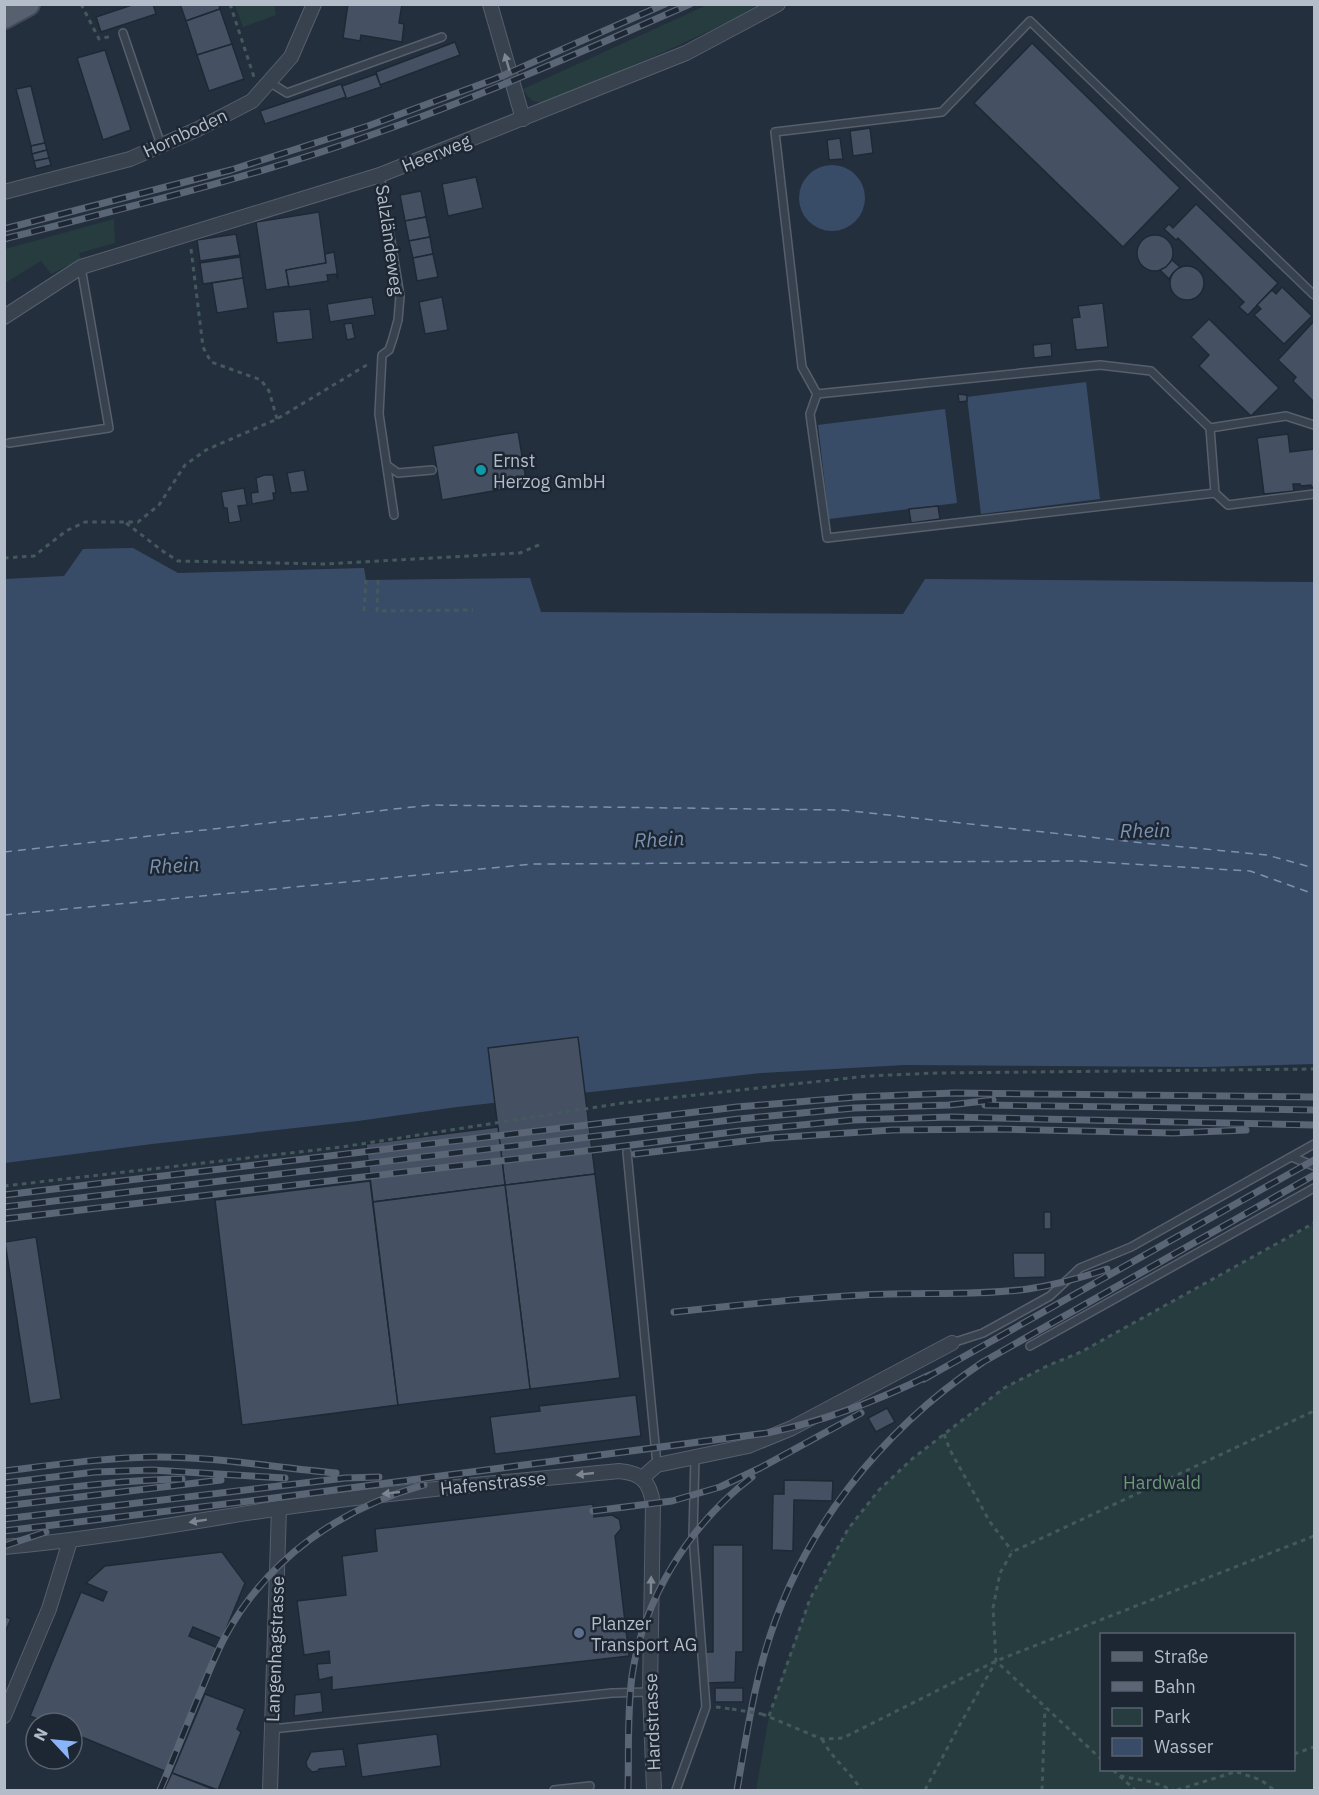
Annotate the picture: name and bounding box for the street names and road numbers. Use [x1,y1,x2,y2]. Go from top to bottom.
street label: Hornboden [139,103,231,163]
street label: Heerweg [398,129,474,177]
street label: Salzländeweg [371,183,409,297]
street label: Hafenstrasse [439,1466,547,1500]
street label: Langenhagstrasse [261,1575,289,1722]
street label: Hardstrasse [639,1673,665,1771]

